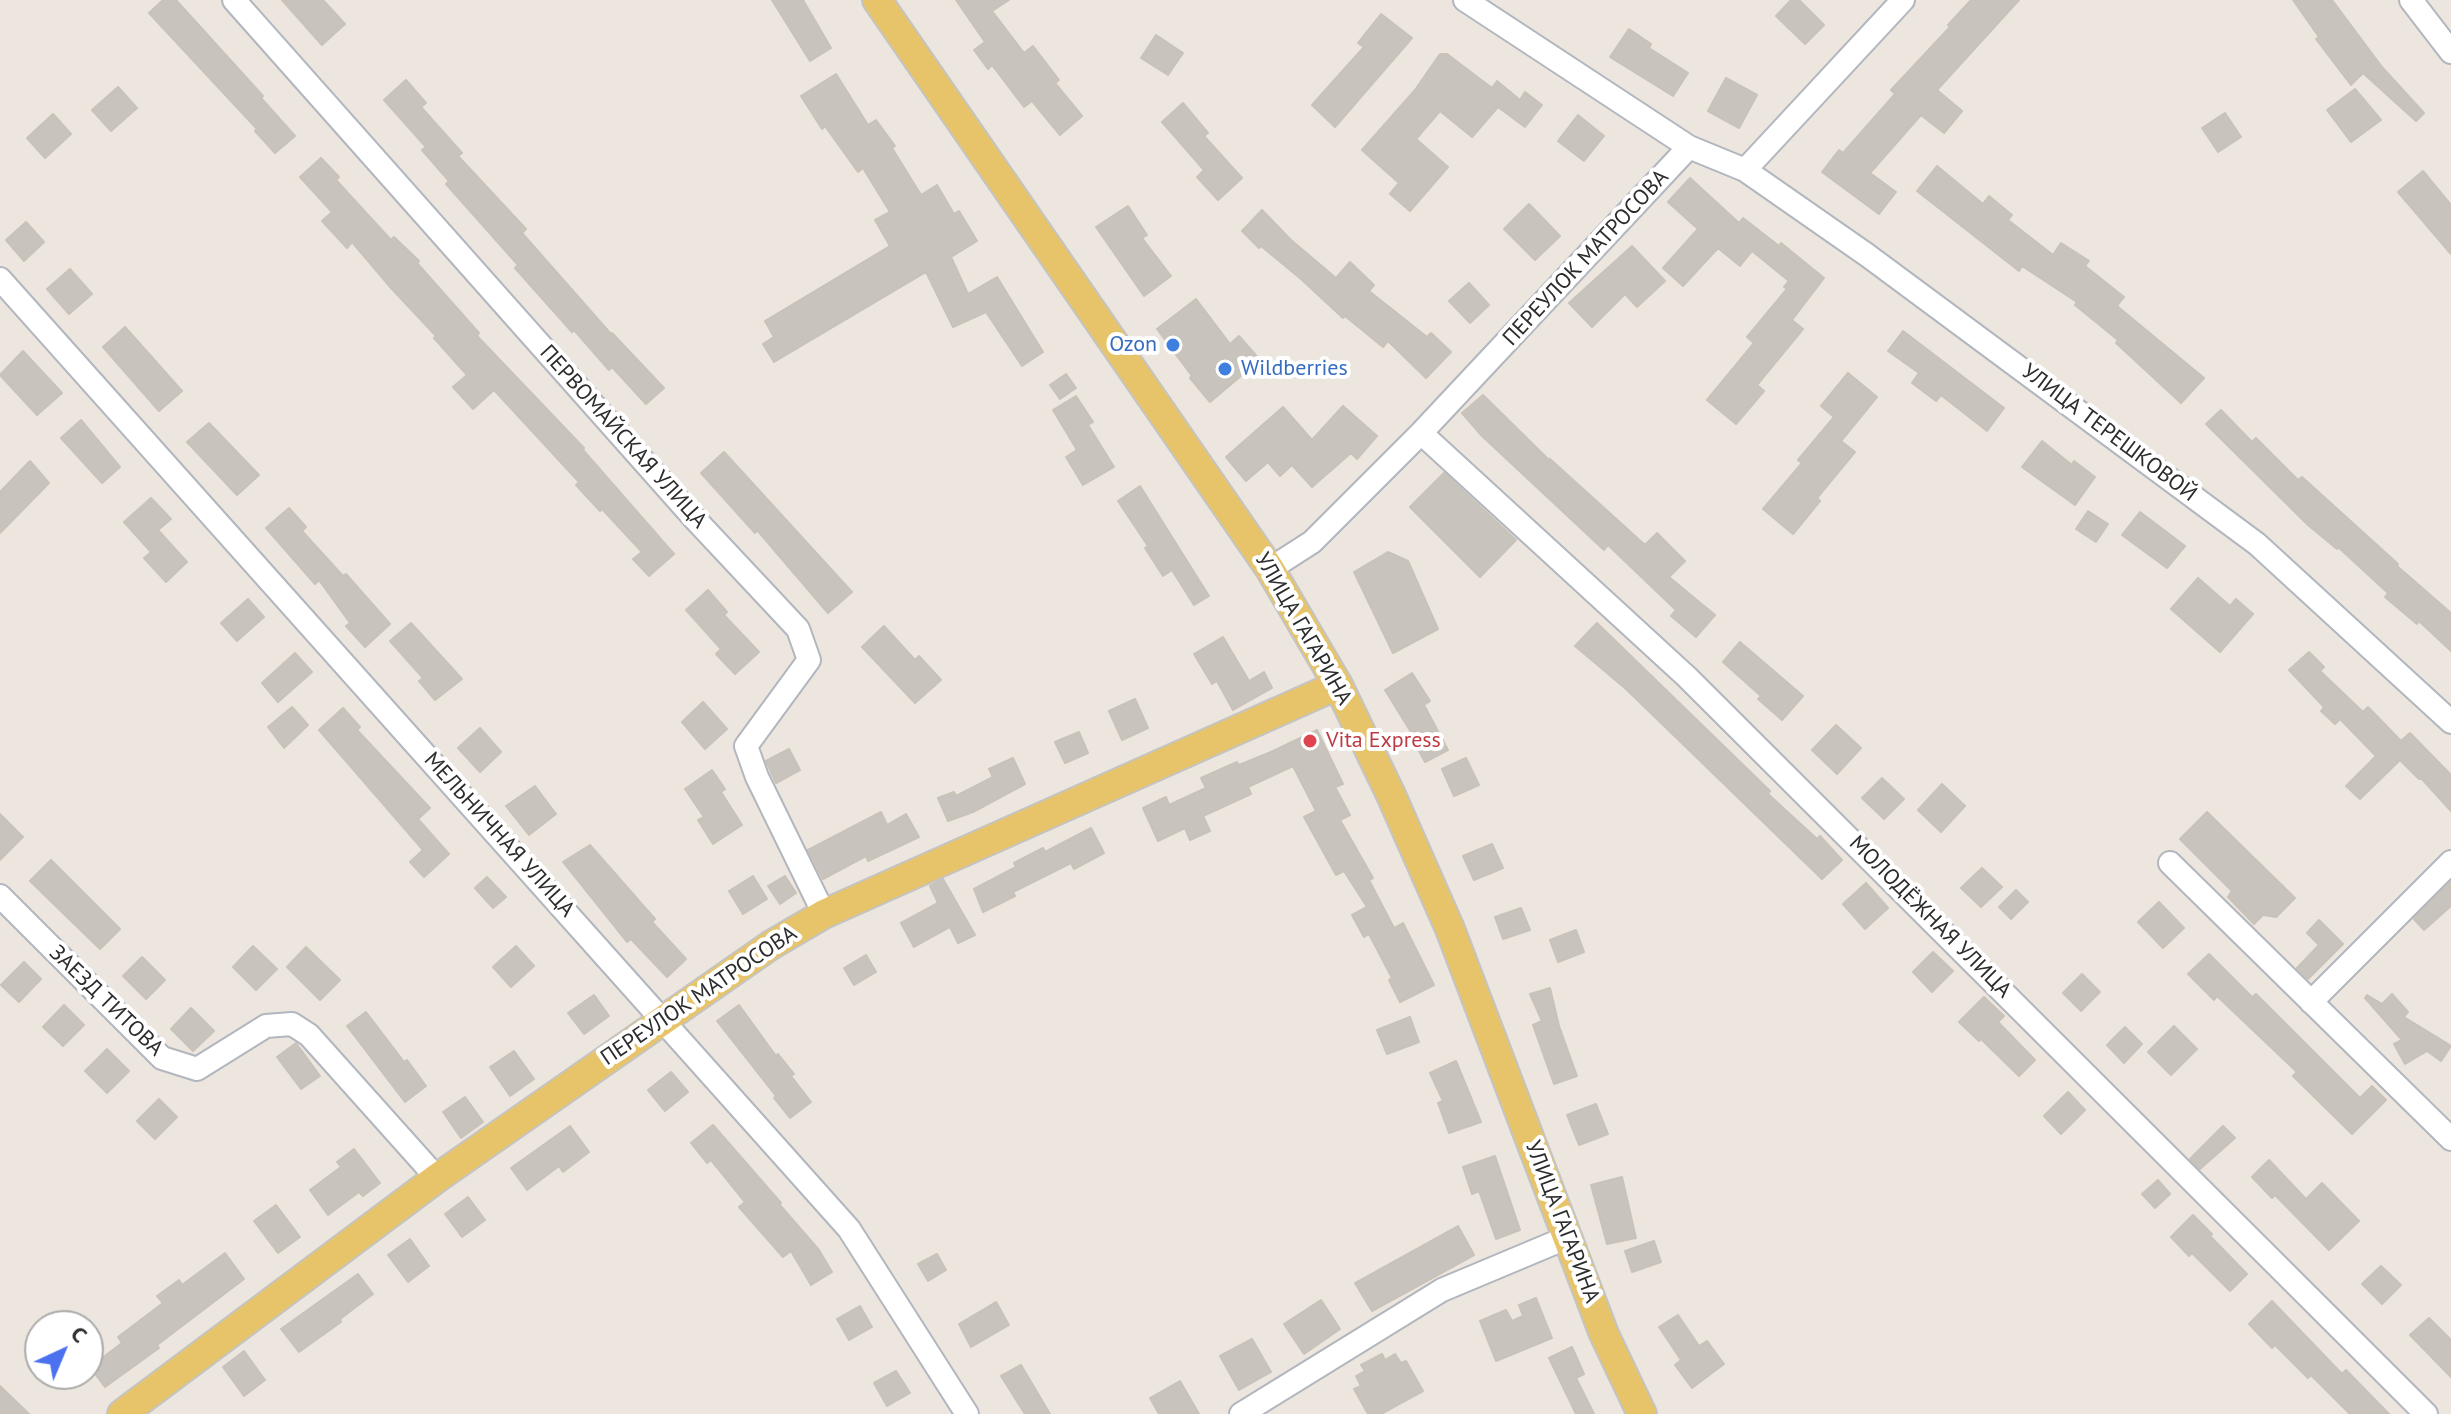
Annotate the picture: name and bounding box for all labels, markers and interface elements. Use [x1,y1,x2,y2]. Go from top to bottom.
street label: ПЕРЕУЛОК МАТРОСОВА [1498,165,1674,351]
place label: Ozon [1109,332,1157,358]
marker: Ozon [1164,336,1182,354]
street label: ПЕРВОМАЙСКАЯ УЛИЦА [534,340,712,534]
place label: Wildberries [1241,356,1348,382]
street label: УЛИЦА ТЕРЕШКОВОЙ [2016,359,2202,507]
marker: Wildberries [1216,360,1234,378]
street label: УЛИЦА ГАГАРИНА [1249,548,1357,710]
place label: Vita Express [1326,728,1441,754]
marker: Vita Express [1301,732,1319,750]
street label: МЕЛЬНИЧНАЯ УЛИЦА [418,747,580,923]
street label: МОЛОДЁЖНАЯ УЛИЦА [1843,830,2017,1004]
street label: ПЕРЕУЛОК МАТРОСОВА [596,921,802,1071]
street label: ЗАЕЗД ТИТОВА [44,940,168,1062]
street label: УЛИЦА ГАГАРИНА [1519,1137,1605,1307]
north arrow [24,1310,104,1390]
text: С [65,1320,93,1349]

